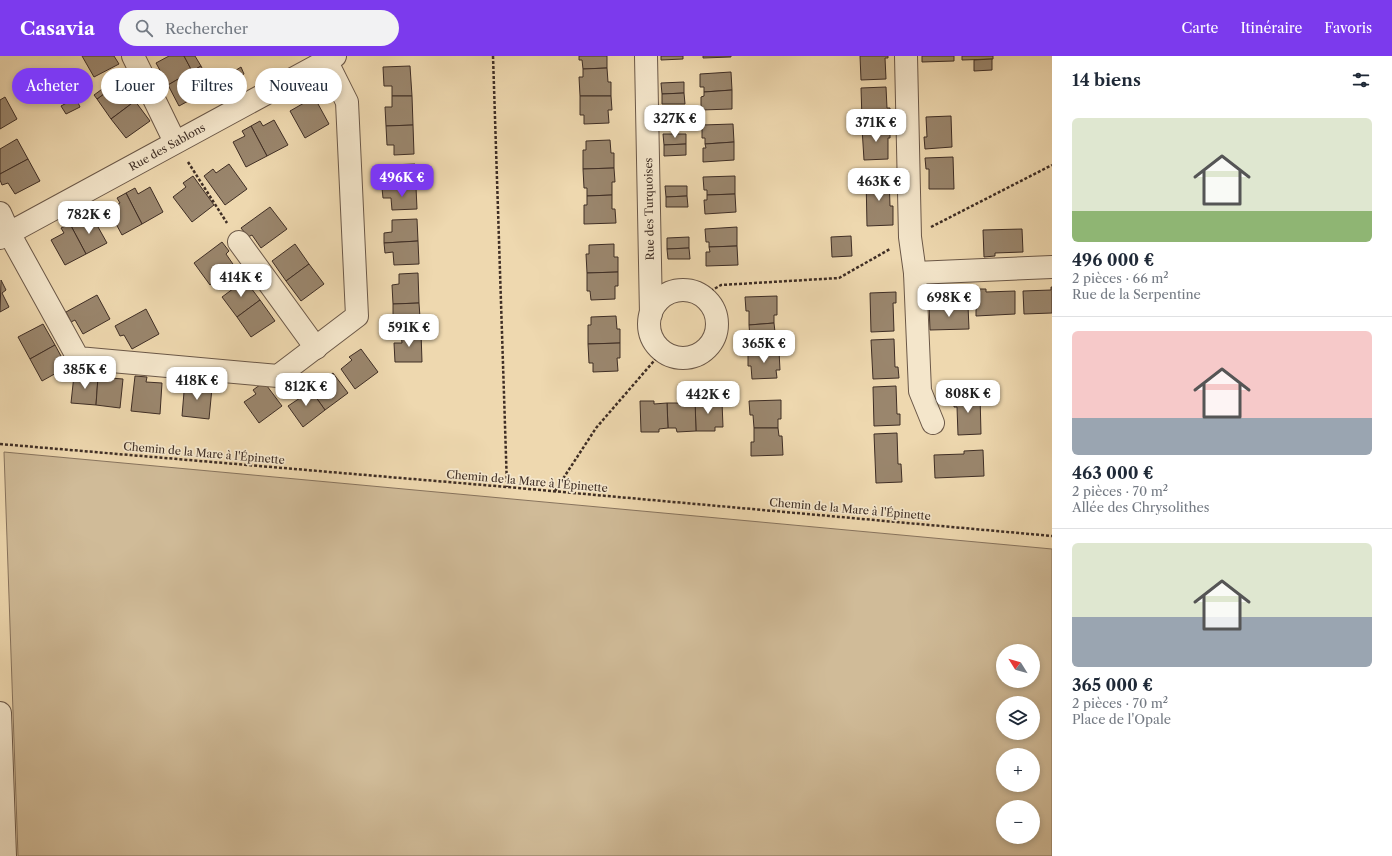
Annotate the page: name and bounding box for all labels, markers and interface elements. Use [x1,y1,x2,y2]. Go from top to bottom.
search box [119,10,399,46]
text: Casavia [20,17,95,40]
icon: search [133,17,155,39]
text: Rechercher [165,19,248,38]
text: Carte [1182,19,1218,37]
text: Itinéraire [1240,19,1302,37]
text: Favoris [1324,19,1372,37]
chip: Acheter [12,68,93,104]
chip: Louer [101,68,169,104]
chip: Filtres [177,68,247,104]
chip: Nouveau [255,68,342,104]
icon: filters [1350,69,1372,91]
text: 14 biens [1072,70,1141,90]
pin: 327K € [642,105,708,139]
pin: 371K € [843,109,909,143]
text: 327K € [653,110,697,126]
text: 371K € [855,114,897,130]
street label: Rue des Sablons [126,120,208,174]
icon: home [1186,144,1258,216]
street label: Rue des Turquoises [641,157,657,260]
pin: 496K € [369,164,435,198]
pin: 463K € [846,168,912,202]
text: 496K € [380,169,424,185]
text: 463K € [857,173,901,189]
pin: 782K € [56,201,122,235]
text: 782K € [67,206,111,222]
text: 496 000 € [1072,250,1154,270]
pin: 414K € [208,264,274,298]
text: 414K € [220,269,262,285]
text: 2 pièces · 66 m² [1072,270,1169,286]
pin: 698K € [916,284,982,318]
text: Rue de la Serpentine [1072,286,1201,302]
text: 698K € [926,289,972,305]
pin: 591K € [376,314,442,348]
text: 591K € [388,319,430,335]
pin: 365K € [731,330,797,364]
text: 365K € [742,335,786,351]
pin: 385K € [52,356,118,390]
icon: home [1186,357,1258,429]
text: 385K € [63,361,107,377]
pin: 418K € [164,367,230,401]
text: 418K € [175,372,219,388]
pin: 812K € [273,373,339,407]
text: 812K € [284,378,328,394]
pin: 808K € [935,380,1001,414]
pin: 442K € [675,381,741,415]
text: 808K € [945,385,991,401]
text: 442K € [686,386,730,402]
street label: Chemin de la Mare à l'Épinette [123,439,285,467]
text: 463 000 € [1072,463,1154,483]
street label: Chemin de la Mare à l'Épinette [446,467,608,495]
text: 2 pièces · 70 m² [1072,483,1168,499]
street label: Chemin de la Mare à l'Épinette [769,495,931,523]
text: Allée des Chrysolithes [1072,499,1209,515]
icon: home [1186,569,1258,641]
north arrow [996,644,1040,688]
map controls [996,644,1040,844]
text: 365 000 € [1072,675,1153,695]
text: 2 pièces · 70 m² [1072,695,1168,711]
button: layers [996,696,1040,740]
text: Place de l'Opale [1072,711,1171,727]
button: + [996,748,1040,792]
button: − [996,800,1040,844]

